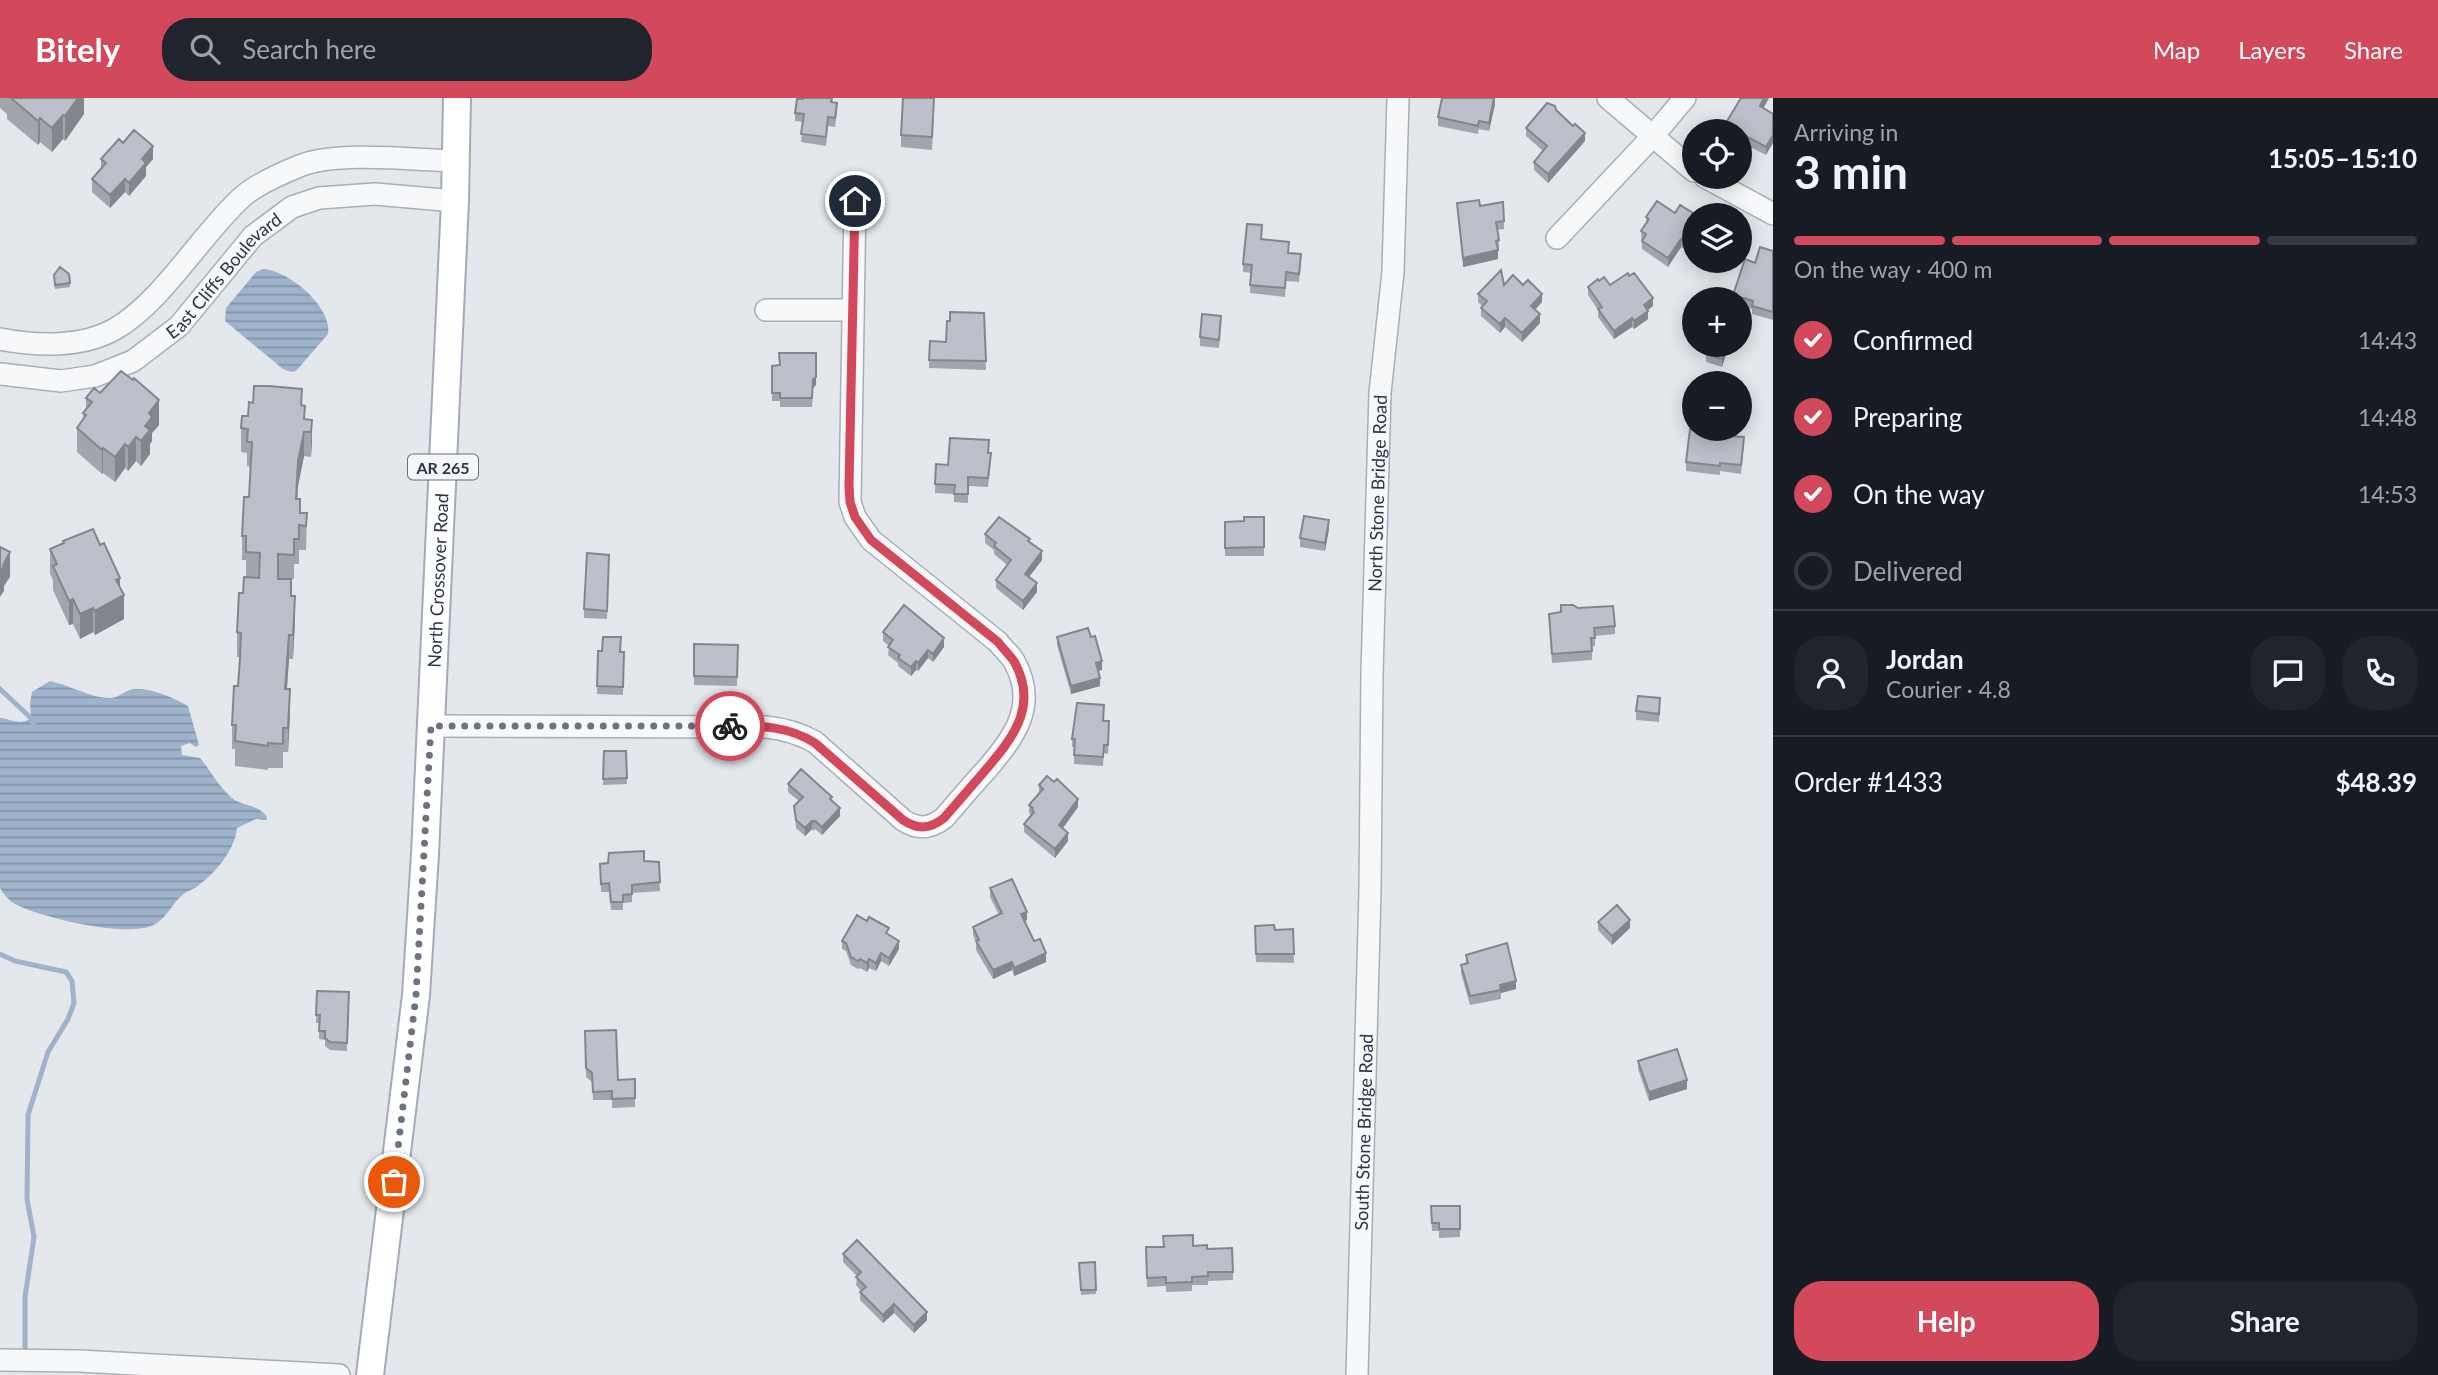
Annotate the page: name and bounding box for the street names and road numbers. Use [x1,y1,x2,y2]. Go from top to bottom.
street label: East Cliffs Boulevard [161,208,286,343]
street label: North Stone Bridge Road [1363,394,1391,592]
road number: AR 265 [408,454,478,480]
street label: North Crossover Road [423,493,453,668]
street label: South Stone Bridge Road [1350,1033,1377,1231]

